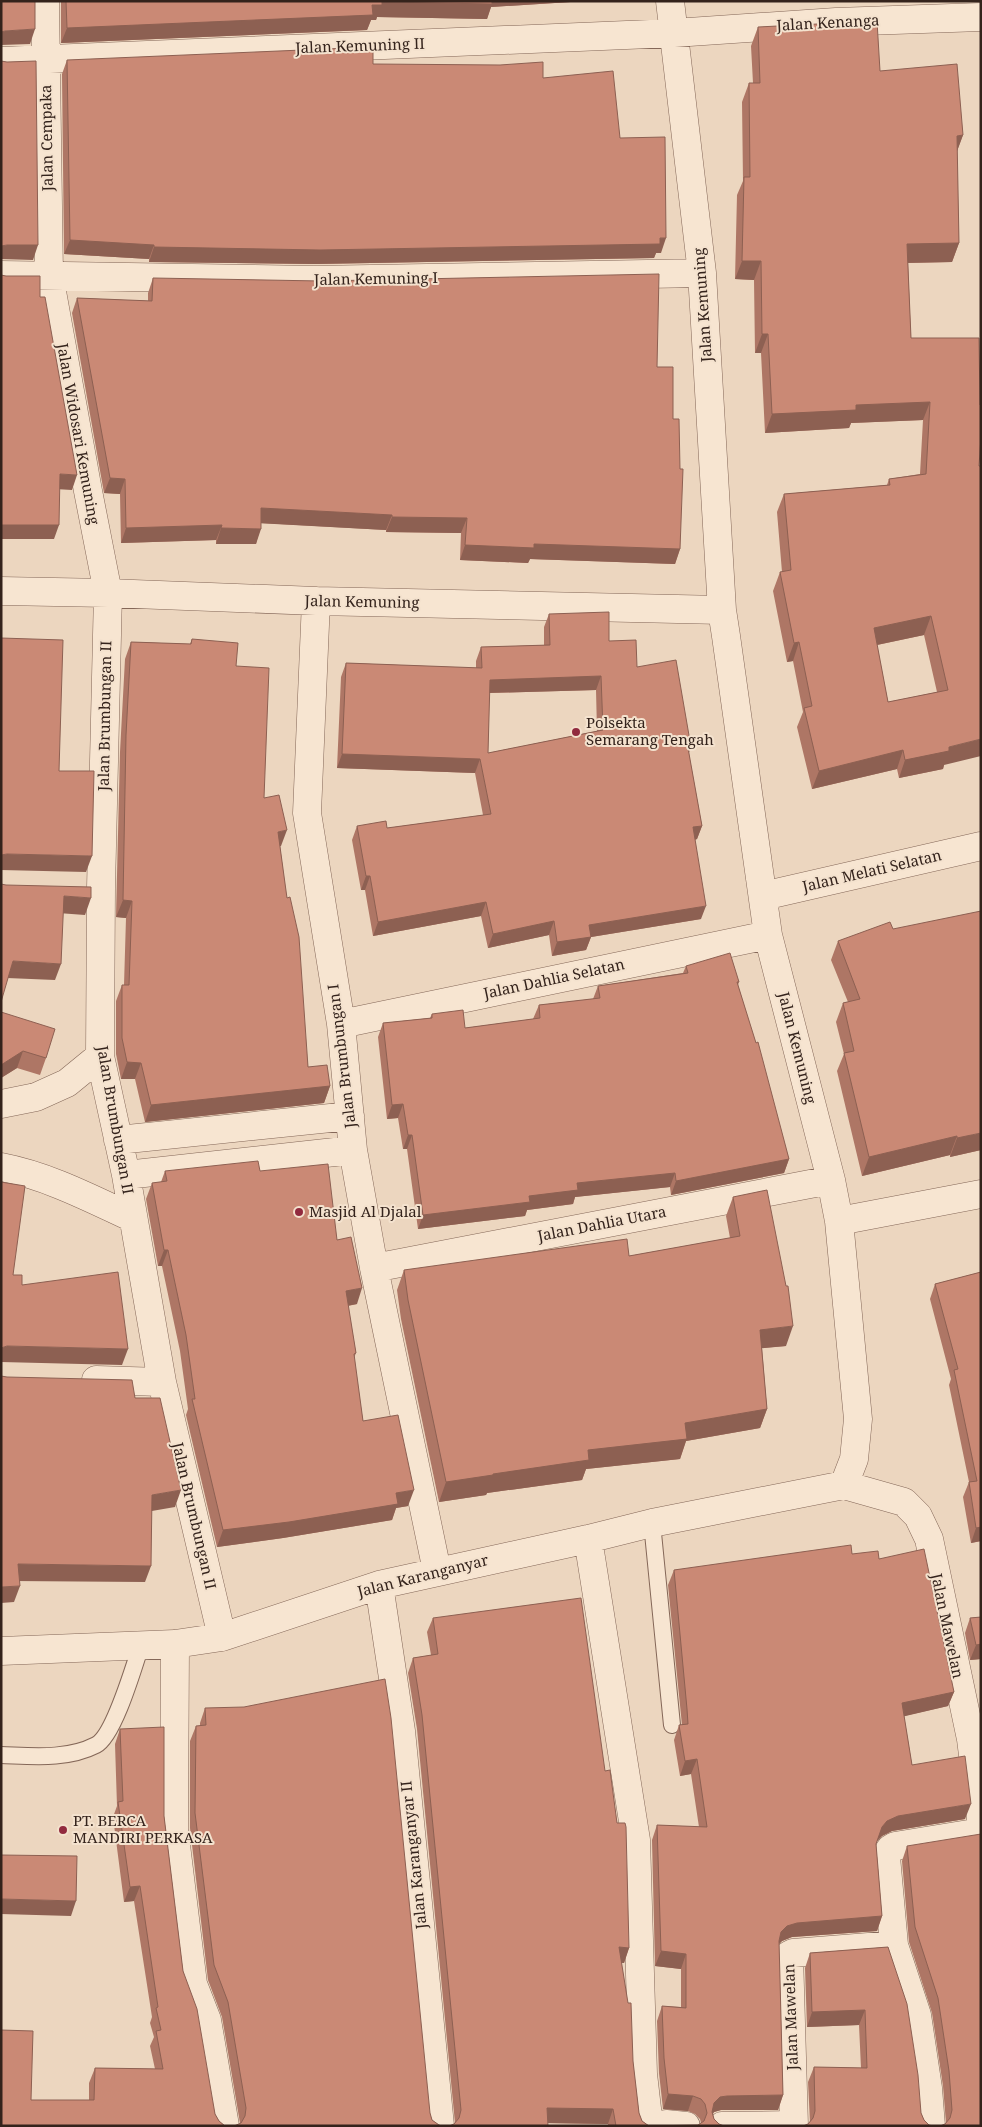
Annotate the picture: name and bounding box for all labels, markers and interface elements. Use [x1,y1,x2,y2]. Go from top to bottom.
street label: Jalan Kenanga [775,9,880,35]
street label: Jalan Kemuning II [294,33,425,57]
street label: Jalan Cempaka [35,84,57,193]
street label: Jalan Kemuning [688,247,716,364]
street label: Jalan Kemuning I [313,267,438,289]
street label: Jalan Widosari Kemuning [53,341,105,526]
street label: Jalan Kemuning [304,590,419,612]
street label: Jalan Brumbungan II [93,641,115,792]
place label: Polsekta Semarang Tengah [586,712,714,749]
marker: Polsekta Semarang Tengah [570,726,582,738]
street label: Jalan Melati Selatan [799,844,944,896]
street label: Jalan Dahlia Selatan [480,953,627,1003]
street label: Jalan Brumbungan I [322,983,360,1130]
street label: Jalan Kemuning [774,989,822,1106]
street label: Jalan Brumbungan II [93,1043,139,1196]
place label: Masjid Al Djalal [309,1201,422,1221]
street label: Jalan Dahlia Utara [535,1201,668,1246]
marker: Masjid Al Djalal [293,1206,305,1218]
street label: Jalan Brumbungan II [168,1439,222,1591]
street label: Jalan Karanganyar [354,1549,490,1601]
street label: Jalan Mawelan [927,1571,969,1680]
street label: Jalan Karanganyar II [395,1780,431,1931]
place label: PT. BERCA MANDIRI PERKASA [73,1810,213,1847]
marker: PT. BERCA MANDIRI PERKASA [57,1824,69,1836]
street label: Jalan Mawelan [778,1963,802,2072]

